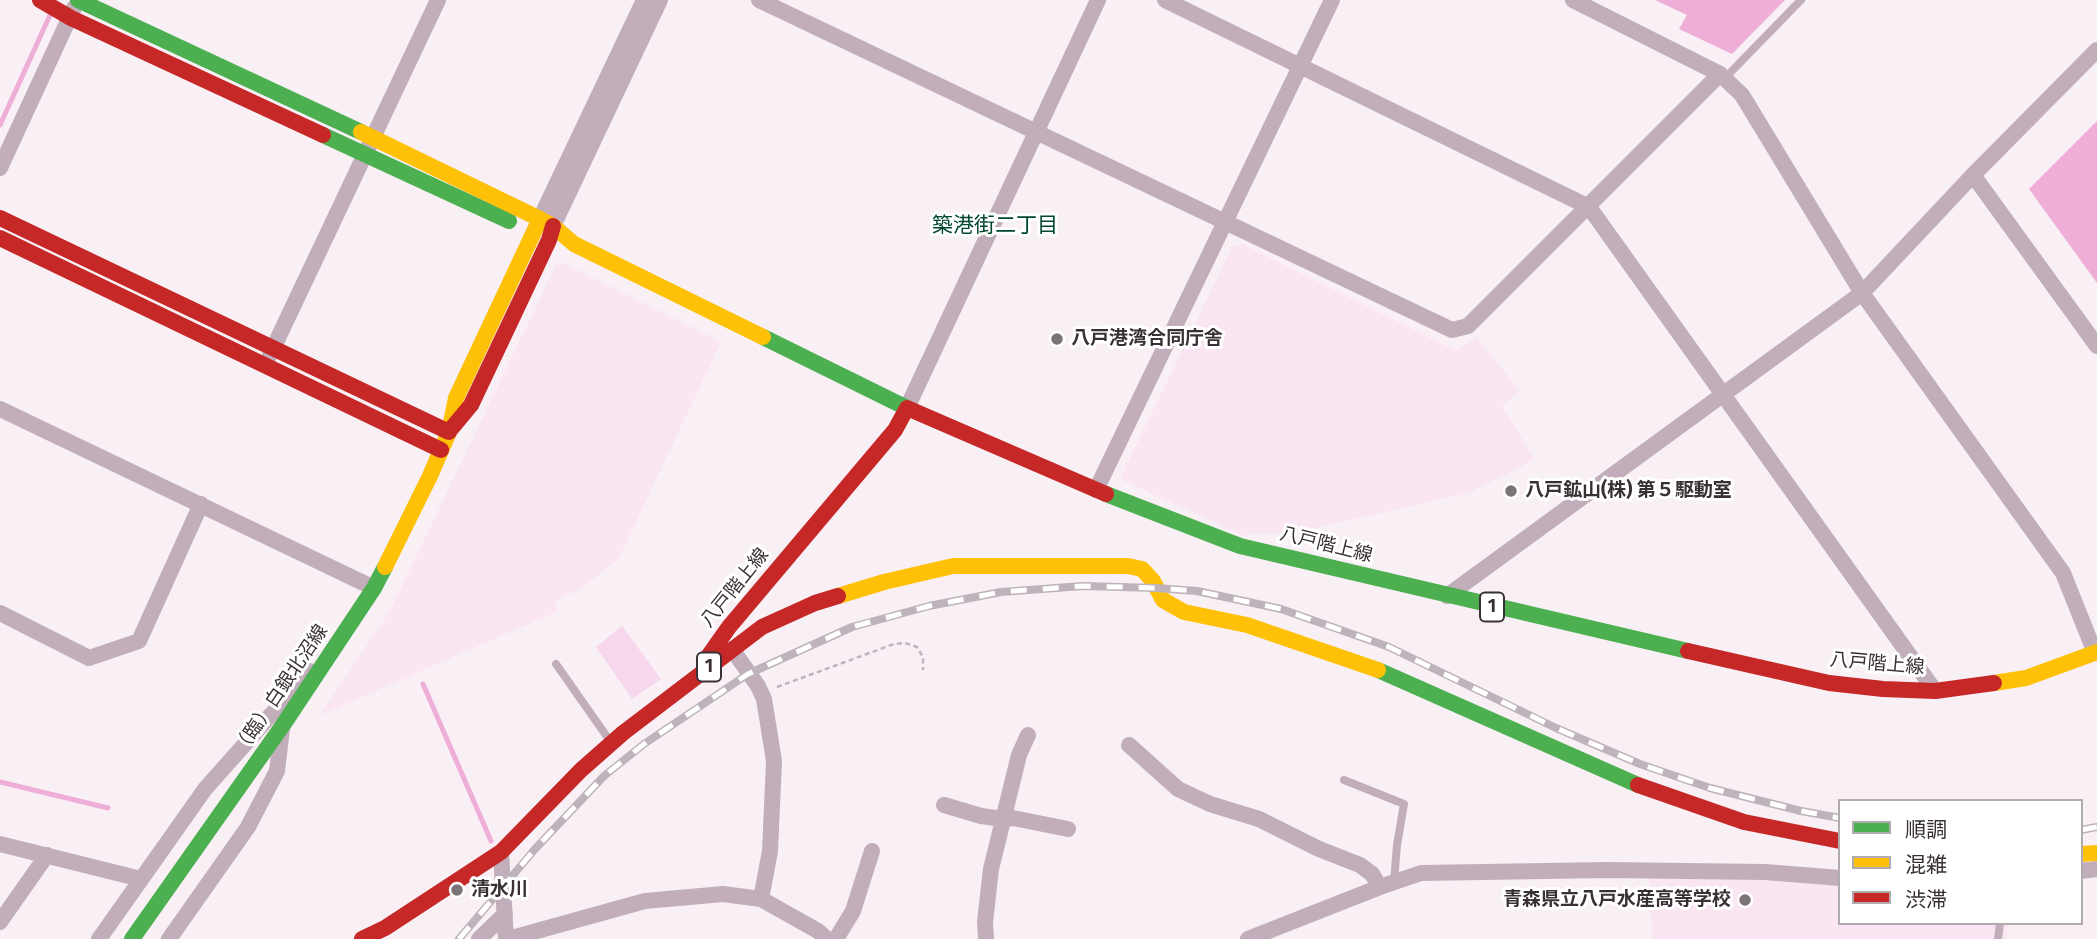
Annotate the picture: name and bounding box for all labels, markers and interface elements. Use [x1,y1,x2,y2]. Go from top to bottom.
district label: 築港街二丁目 [932,213,1058,239]
place label: 八戸港湾合同庁舎 [1071,328,1223,350]
marker: 八戸港湾合同庁舎 [1049,331,1065,347]
place label: 八戸鉱山(株) 第５駆動室 [1525,480,1732,502]
marker: 八戸鉱山(株) 第５駆動室 [1503,483,1519,499]
street label: 八戸階上線 [1277,522,1375,568]
street label: 八戸階上線 [696,544,774,632]
road number: 1 [1480,592,1504,622]
street label: （臨）白銀北沼線 [229,621,333,759]
street label: 八戸階上線 [1829,649,1925,679]
road number: 1 [697,652,721,682]
legend [1838,799,2083,925]
text: 順調 [1905,817,1947,843]
text: 混雑 [1905,852,1947,878]
place label: 清水川 [471,879,528,901]
marker: 清水川 [449,882,465,898]
text: 渋滞 [1905,887,1947,913]
place label: 青森県立八戸水産高等学校 [1503,889,1731,911]
marker: 青森県立八戸水産高等学校 [1737,892,1753,908]

